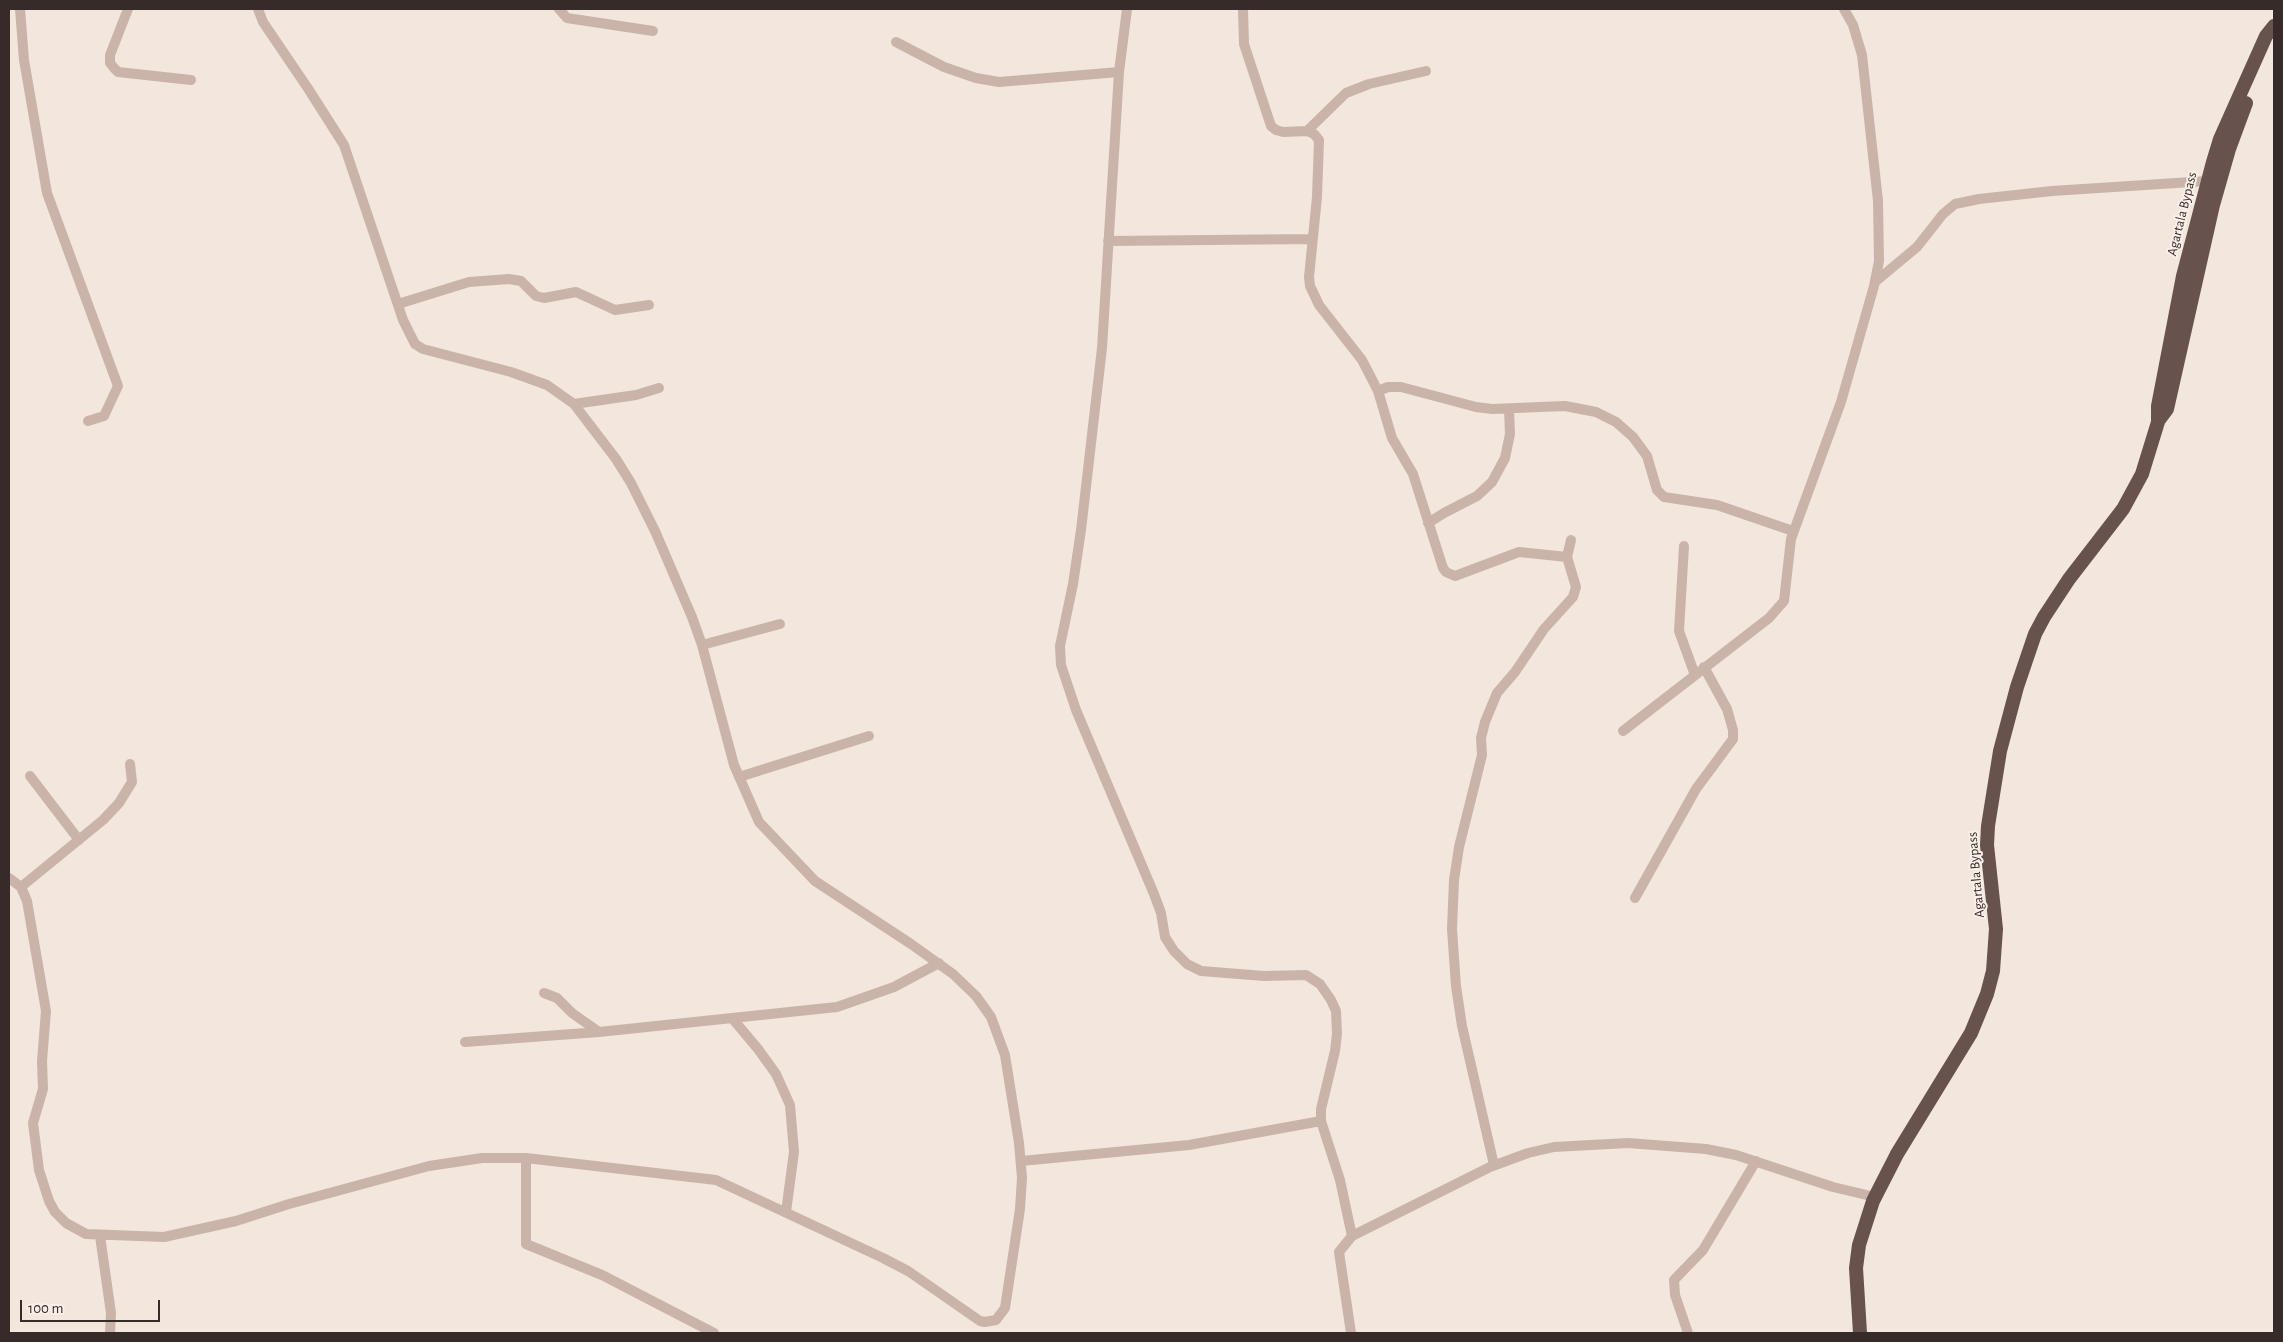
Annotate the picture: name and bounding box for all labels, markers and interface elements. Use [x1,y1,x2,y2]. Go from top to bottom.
street label: Agartala Bypass [2163,170,2201,258]
street label: Agartala Bypass [1964,831,1988,919]
scale bar [22,1290,162,1322]
text: 100 m [28,1301,63,1316]

